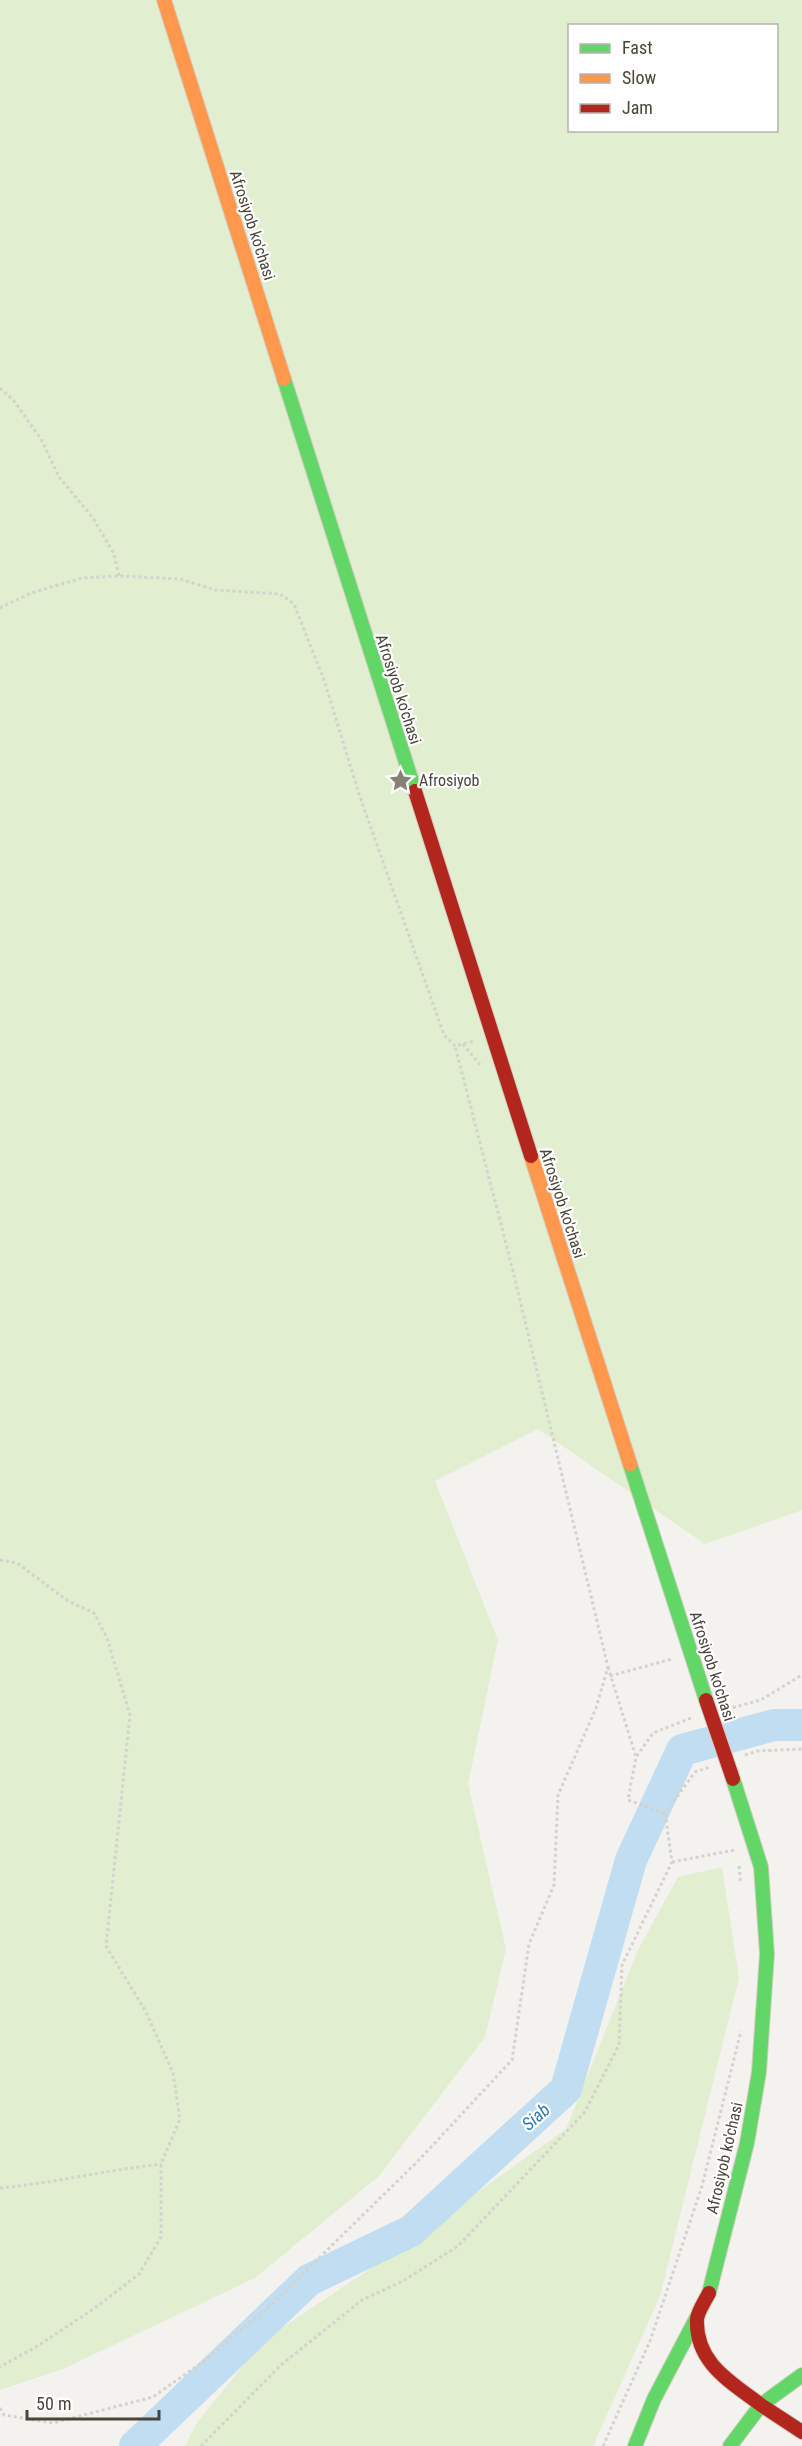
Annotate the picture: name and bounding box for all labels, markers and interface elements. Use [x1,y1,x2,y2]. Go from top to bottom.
legend [568,24,778,132]
text: Fast [622,37,653,58]
text: Slow [622,67,657,88]
text: Jam [622,97,653,118]
street label: Afrosiyob ko'chasi [226,168,279,283]
street label: Afrosiyob ko'chasi [372,632,425,747]
place icon: Afrosiyob [388,767,414,793]
place label: Afrosiyob [419,771,480,790]
street label: Afrosiyob ko'chasi [536,1146,589,1261]
street label: Afrosiyob ko'chasi [686,1609,739,1724]
water label: Siab [517,2099,554,2134]
street label: Afrosiyob ko'chasi [702,2100,747,2216]
scale bar [27,2383,159,2421]
text: 50 m [36,2393,71,2414]

